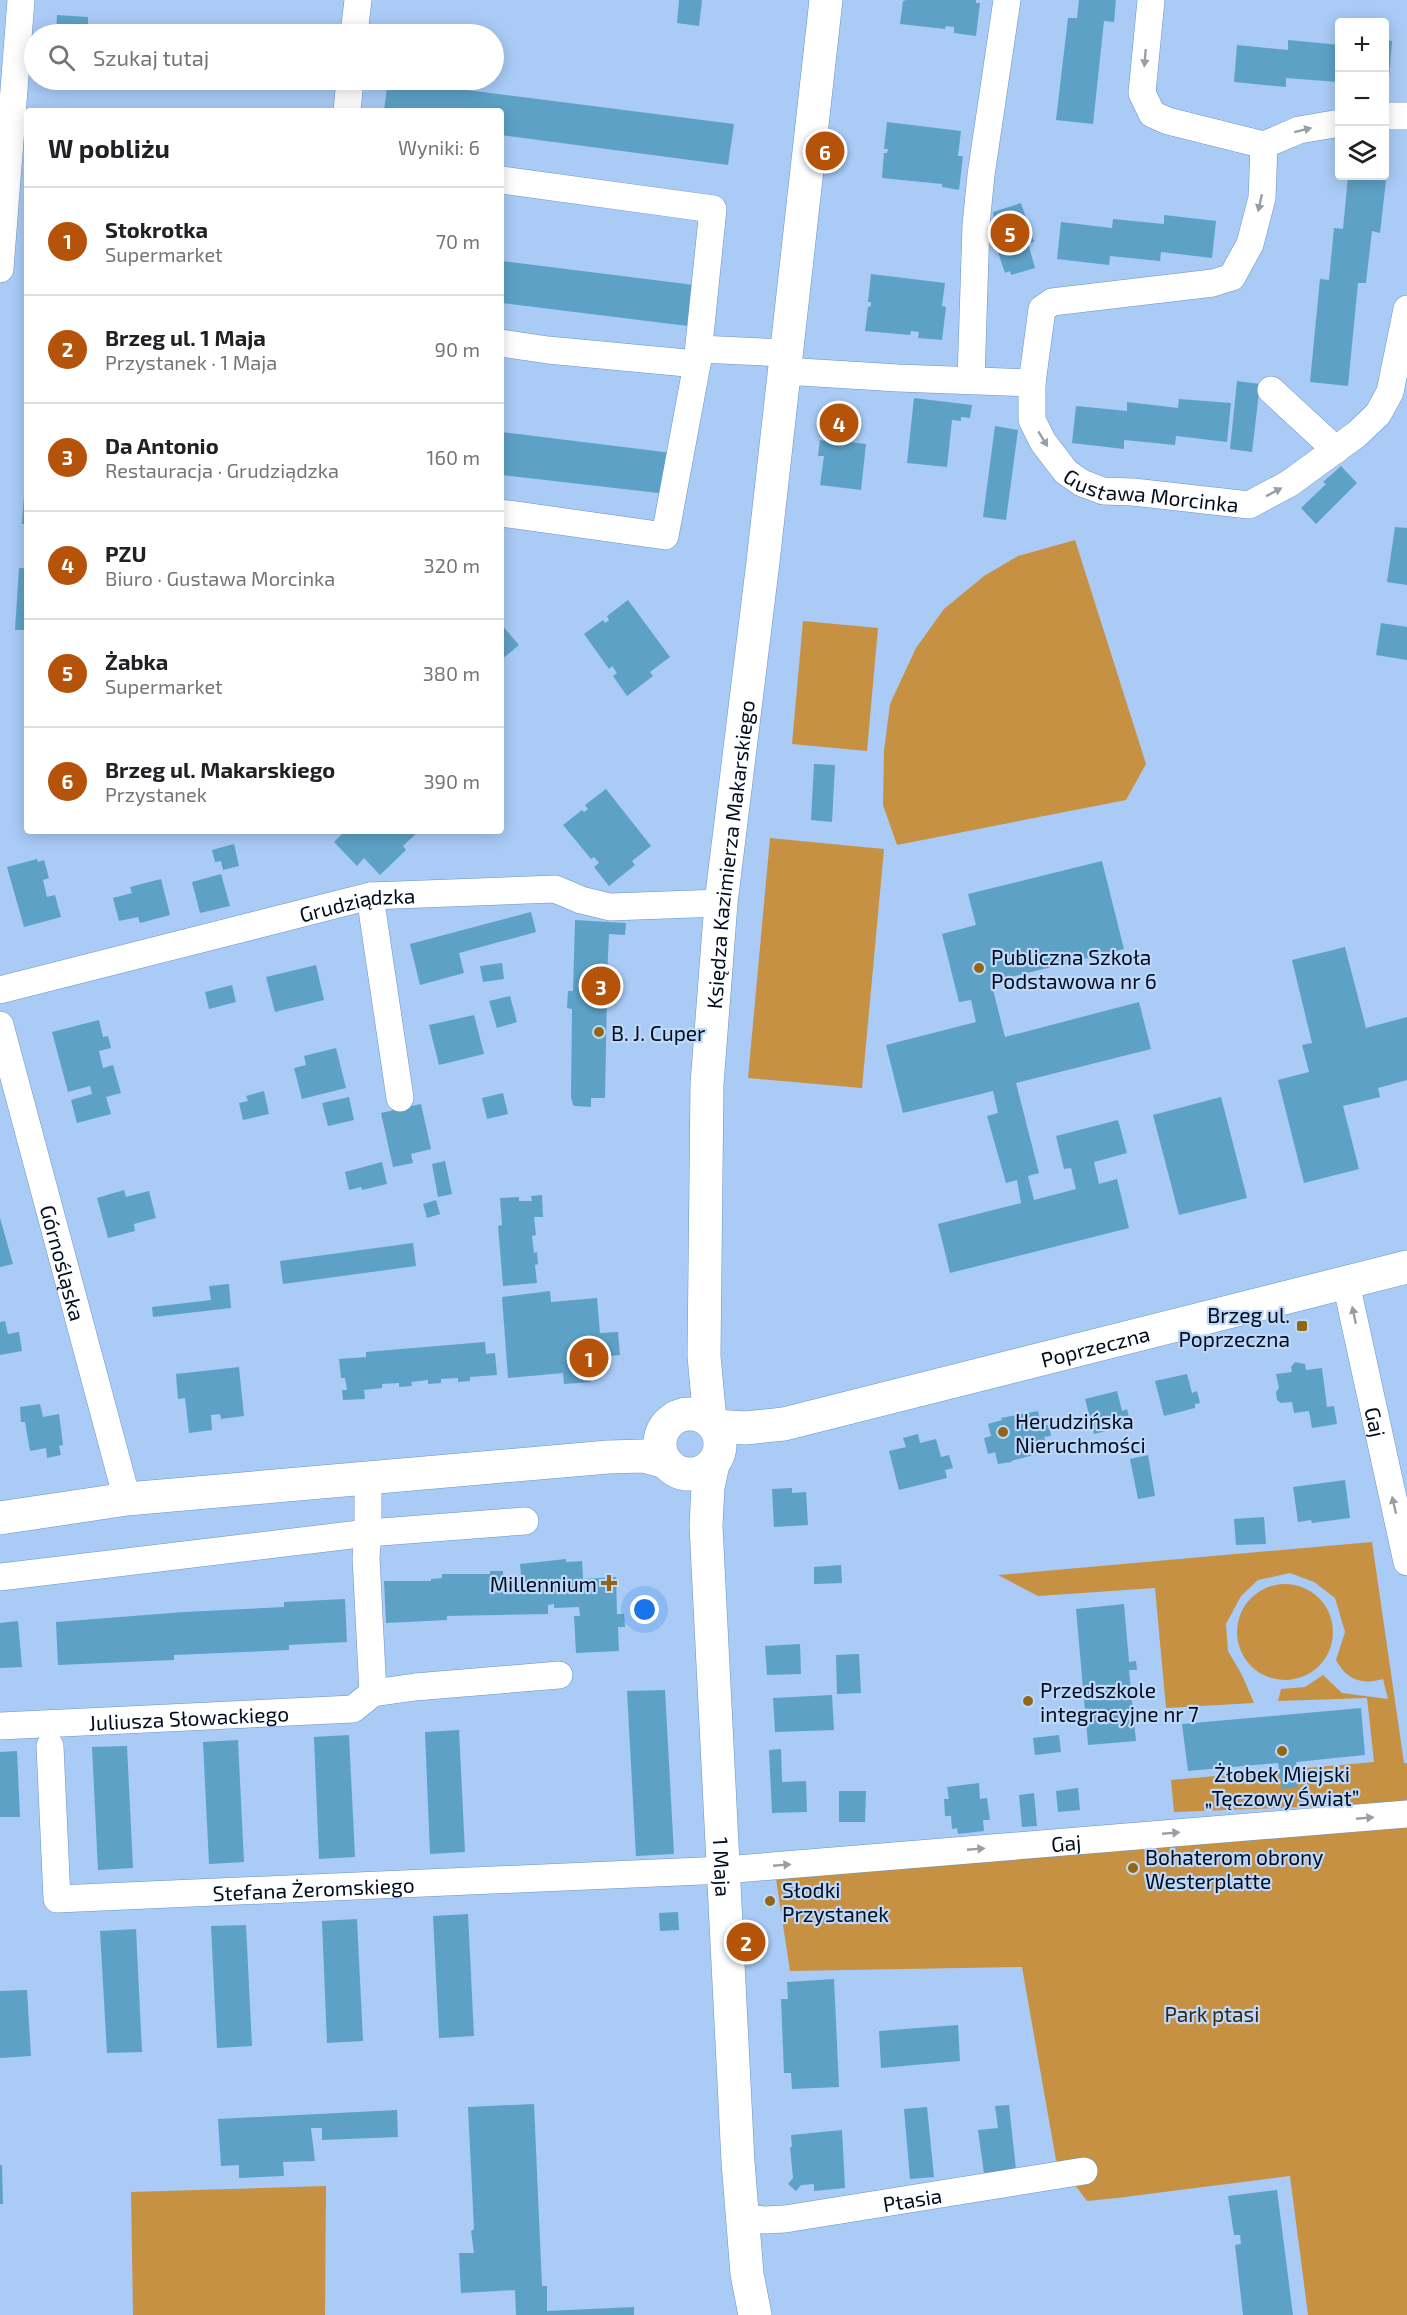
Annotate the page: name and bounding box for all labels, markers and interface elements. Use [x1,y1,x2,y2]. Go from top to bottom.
map controls [1335,18,1389,180]
button: + [1335,18,1389,72]
search box [24,24,504,90]
icon: search [45,41,78,74]
text: Szukaj tutaj [93,44,209,70]
one-way arrow [1140,49,1150,68]
button: − [1335,72,1389,126]
one-way arrow [1293,125,1312,135]
button: layers [1335,126,1389,180]
pin: 6 [806,128,844,174]
text: W pobliżu [48,132,170,163]
text: Wyniki: 6 [398,135,480,159]
one-way arrow [1255,194,1265,212]
pin: 5 [990,210,1030,256]
text: Stokrotka [105,216,208,242]
text: 1 [63,229,72,253]
text: 70 m [436,229,480,253]
text: Supermarket [105,242,223,266]
text: Brzeg ul. 1 Maja [105,324,266,350]
text: 2 [62,337,73,361]
text: 90 m [435,337,480,361]
text: Przystanek · 1 Maja [105,350,277,374]
pin: 4 [820,400,858,446]
one-way arrow [1037,431,1048,447]
text: Da Antonio [105,432,219,458]
text: 3 [62,445,73,469]
text: 160 m [427,445,480,469]
text: Restauracja · Grudziądzka [105,458,339,482]
street label: Gustawa Morcinka [1060,462,1240,516]
one-way arrow [1266,487,1283,497]
text: PZU [105,540,147,566]
text: 4 [61,553,74,577]
text: 320 m [424,553,480,577]
text: Biuro · Gustawa Morcinka [105,566,335,590]
text: Żabka [105,648,168,674]
text: 5 [62,661,73,685]
text: 380 m [423,661,480,685]
text: Supermarket [105,674,223,698]
street label: Księdza Kazimierza Makarskiego [700,698,758,1010]
text: Brzeg ul. Makarskiego [105,756,335,782]
text: 6 [62,769,73,793]
text: 390 m [423,769,480,793]
text: Przystanek [105,782,207,806]
street label: Grudziądzka [296,882,416,926]
place label: Publiczna Szkoła Podstawowa nr 6 [991,944,1157,993]
marker: Publiczna Szkoła Podstawowa nr 6 [972,961,986,975]
pin: 3 [582,964,620,1008]
place label: B. J. Cuper [611,1020,706,1045]
marker: B. J. Cuper [592,1025,606,1039]
street label: Górnośląska [36,1202,91,1323]
place label: Brzeg ul. Poprzeczna [1179,1302,1290,1351]
one-way arrow [1348,1305,1358,1324]
marker: Brzeg ul. Poprzeczna [1295,1319,1309,1333]
street label: Poprzeczna [1038,1320,1152,1371]
pin: 1 [570,1336,608,1380]
street label: Gaj [1361,1404,1392,1439]
place label: Herudzińska Nieruchmości [1015,1408,1146,1457]
marker: Herudzińska Nieruchmości [996,1425,1010,1439]
one-way arrow [1389,1496,1398,1515]
place label: Millennium [490,1571,597,1596]
marker: Millennium [602,1576,616,1590]
your location [630,1595,659,1624]
place label: Przedszkole integracyjne nr 7 [1040,1677,1199,1727]
marker: Przedszkole integracyjne nr 7 [1021,1694,1035,1708]
street label: Juliusza Słowackiego [88,1700,290,1734]
marker: Żłobek Miejski „Tęczowy Świat” [1275,1744,1289,1758]
place label: Żłobek Miejski „Tęczowy Świat” [1205,1761,1359,1810]
one-way arrow [1356,1813,1375,1822]
street label: Gaj [1050,1828,1082,1856]
one-way arrow [1161,1829,1180,1838]
street label: 1 Maja [709,1836,737,1897]
one-way arrow [967,1844,986,1854]
place label: Bohaterom obrony Westerplatte [1145,1844,1323,1893]
one-way arrow [773,1860,792,1870]
marker: Bohaterom obrony Westerplatte [1126,1861,1140,1875]
street label: Stefana Żeromskiego [212,1871,415,1905]
place label: Słodki Przystanek [782,1877,889,1926]
marker: Słodki Przystanek [763,1894,777,1908]
pin: 2 [726,1920,766,1964]
park label: Park ptasi [1165,2001,1259,2026]
street label: Ptasia [881,2182,944,2216]

